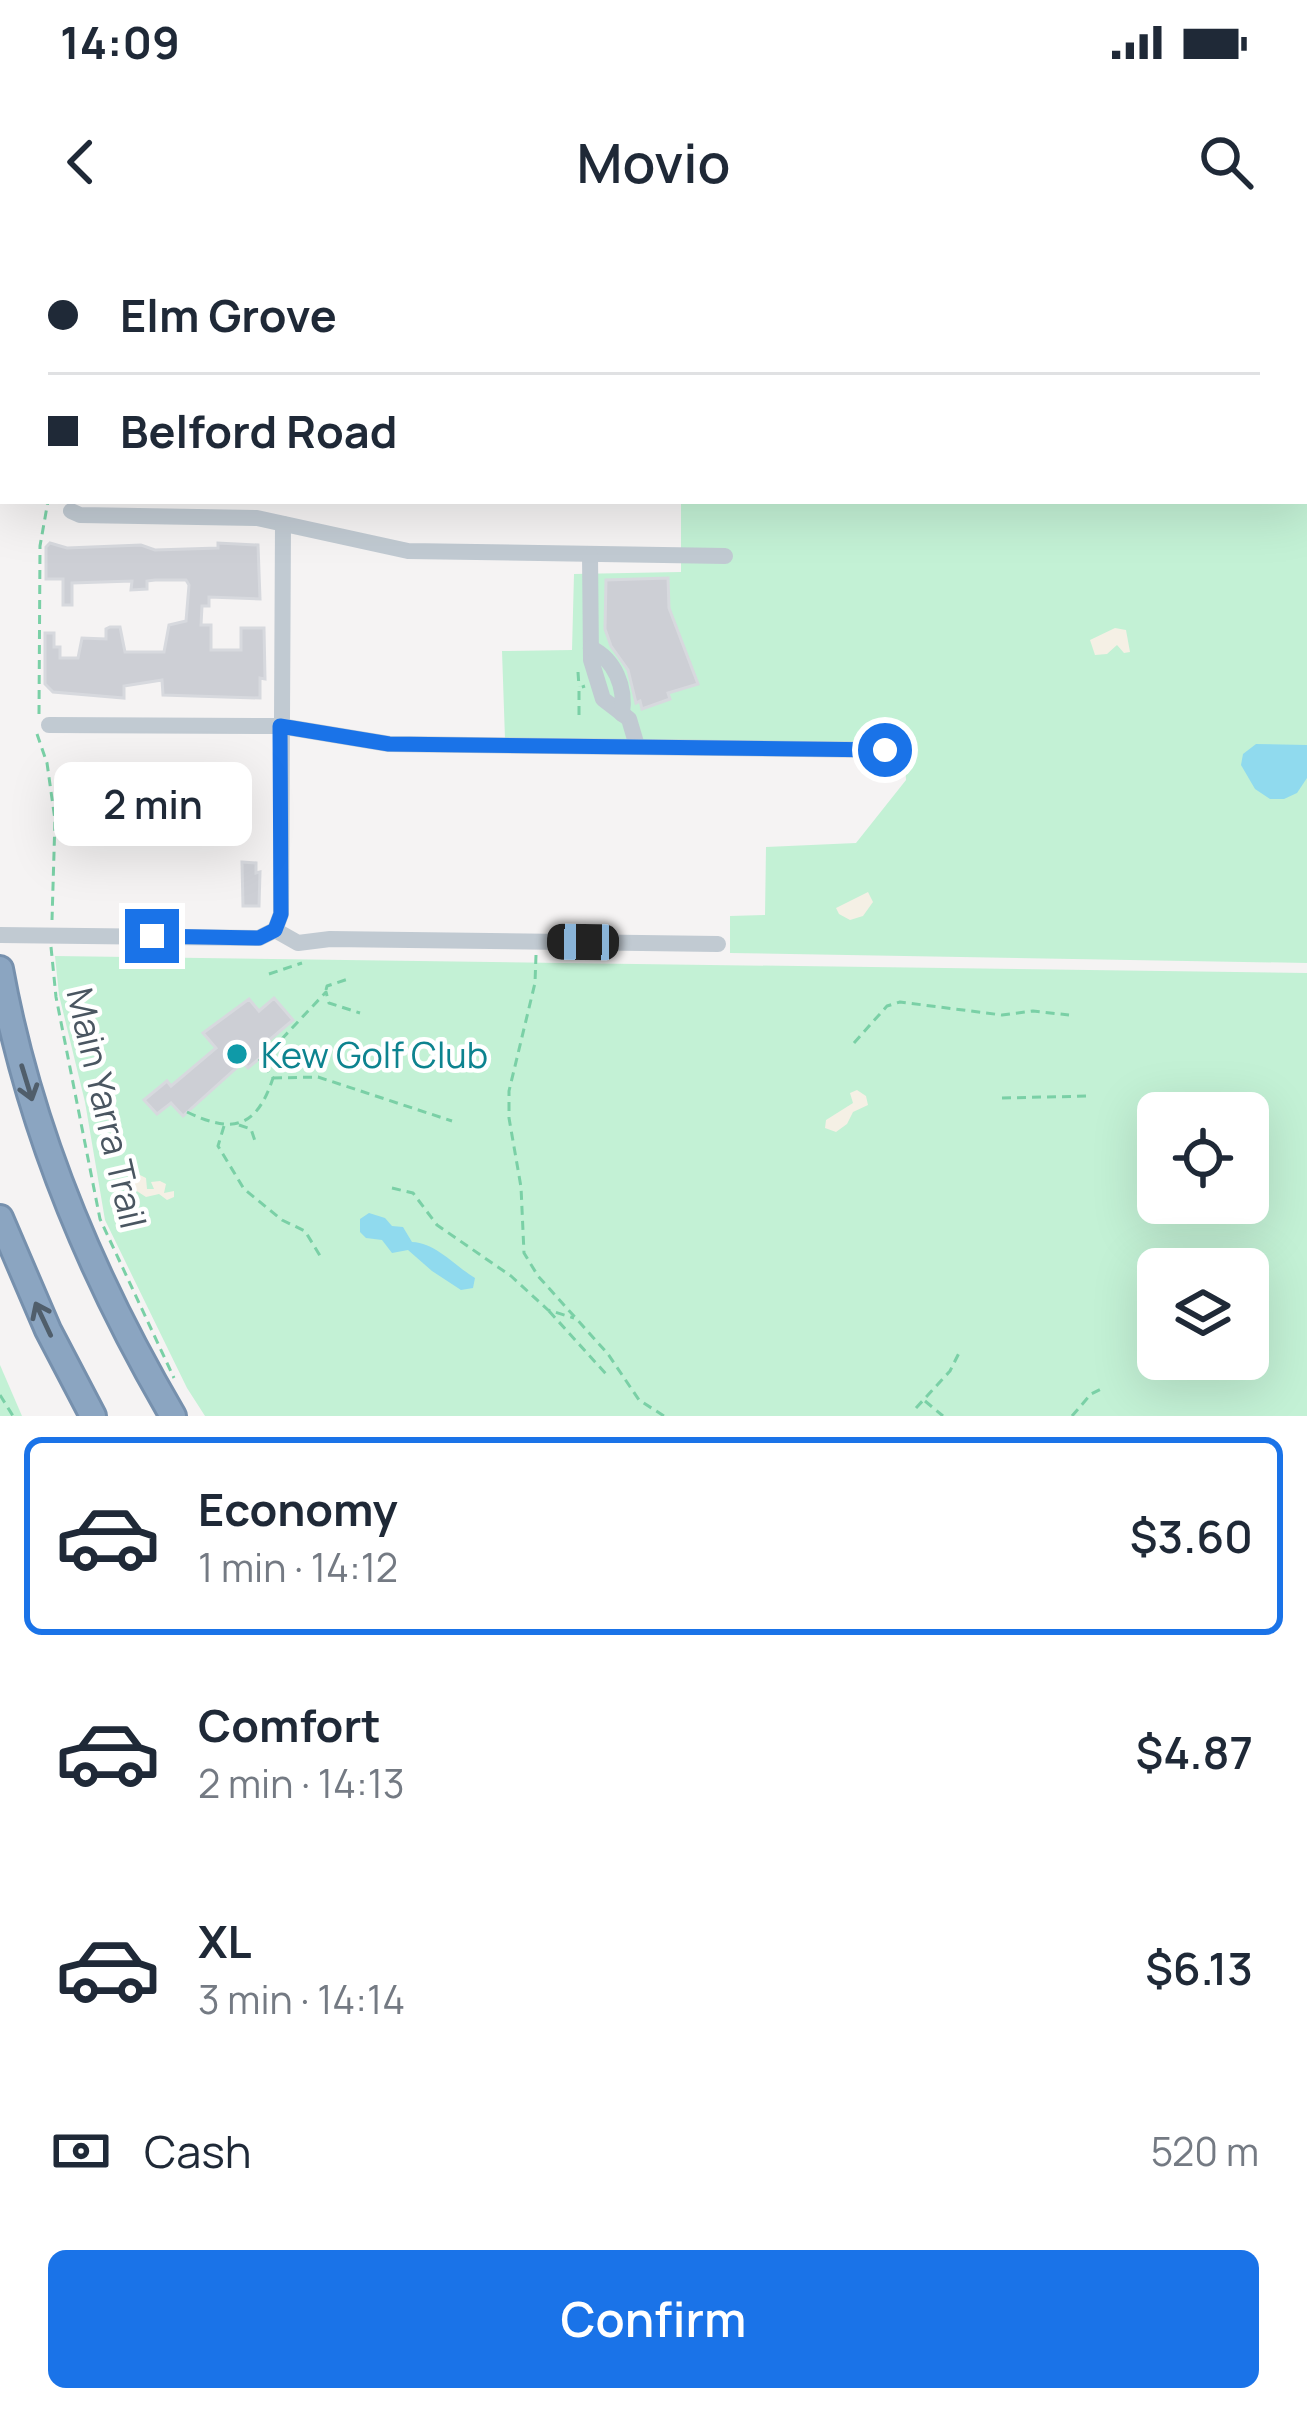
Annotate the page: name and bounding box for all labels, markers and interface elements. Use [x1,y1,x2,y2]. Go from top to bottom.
text: 14:09 [60,11,180,73]
text: Movio [576,125,731,199]
icon: back [48,129,114,195]
icon: search [1193,129,1259,195]
text: Elm Grove [120,284,337,346]
text: Belford Road [120,400,398,462]
route start [858,723,912,777]
callout: 2 min [53,762,251,846]
text: 2 min [103,777,203,831]
route end [125,909,179,963]
car [547,923,619,961]
street label: Main Yarra Trail [56,983,158,1233]
place label: Kew Golf Club [261,1030,488,1079]
marker: Kew Golf Club [224,1041,250,1067]
one-way arrow [17,1063,39,1101]
map controls [1137,1092,1269,1380]
button: locate [1137,1092,1269,1224]
button: layers [1137,1248,1269,1380]
one-way arrow [31,1302,53,1338]
text: Economy [198,1478,398,1540]
icon: car [54,1482,162,1590]
text: $3.60 [1130,1505,1253,1567]
text: 1 min · 14:12 [198,1540,398,1594]
text: Comfort [198,1694,381,1756]
icon: car [54,1698,162,1806]
text: $4.87 [1136,1721,1253,1783]
text: 2 min · 14:13 [198,1756,404,1810]
text: XL [198,1910,252,1972]
icon: car [54,1914,162,2022]
text: $6.13 [1145,1937,1253,1999]
text: 3 min · 14:14 [198,1972,405,2026]
icon: cash [48,2118,114,2184]
text: Cash [144,2120,252,2182]
text: 520 m [1151,2124,1259,2178]
button: Confirm [48,2250,1259,2388]

